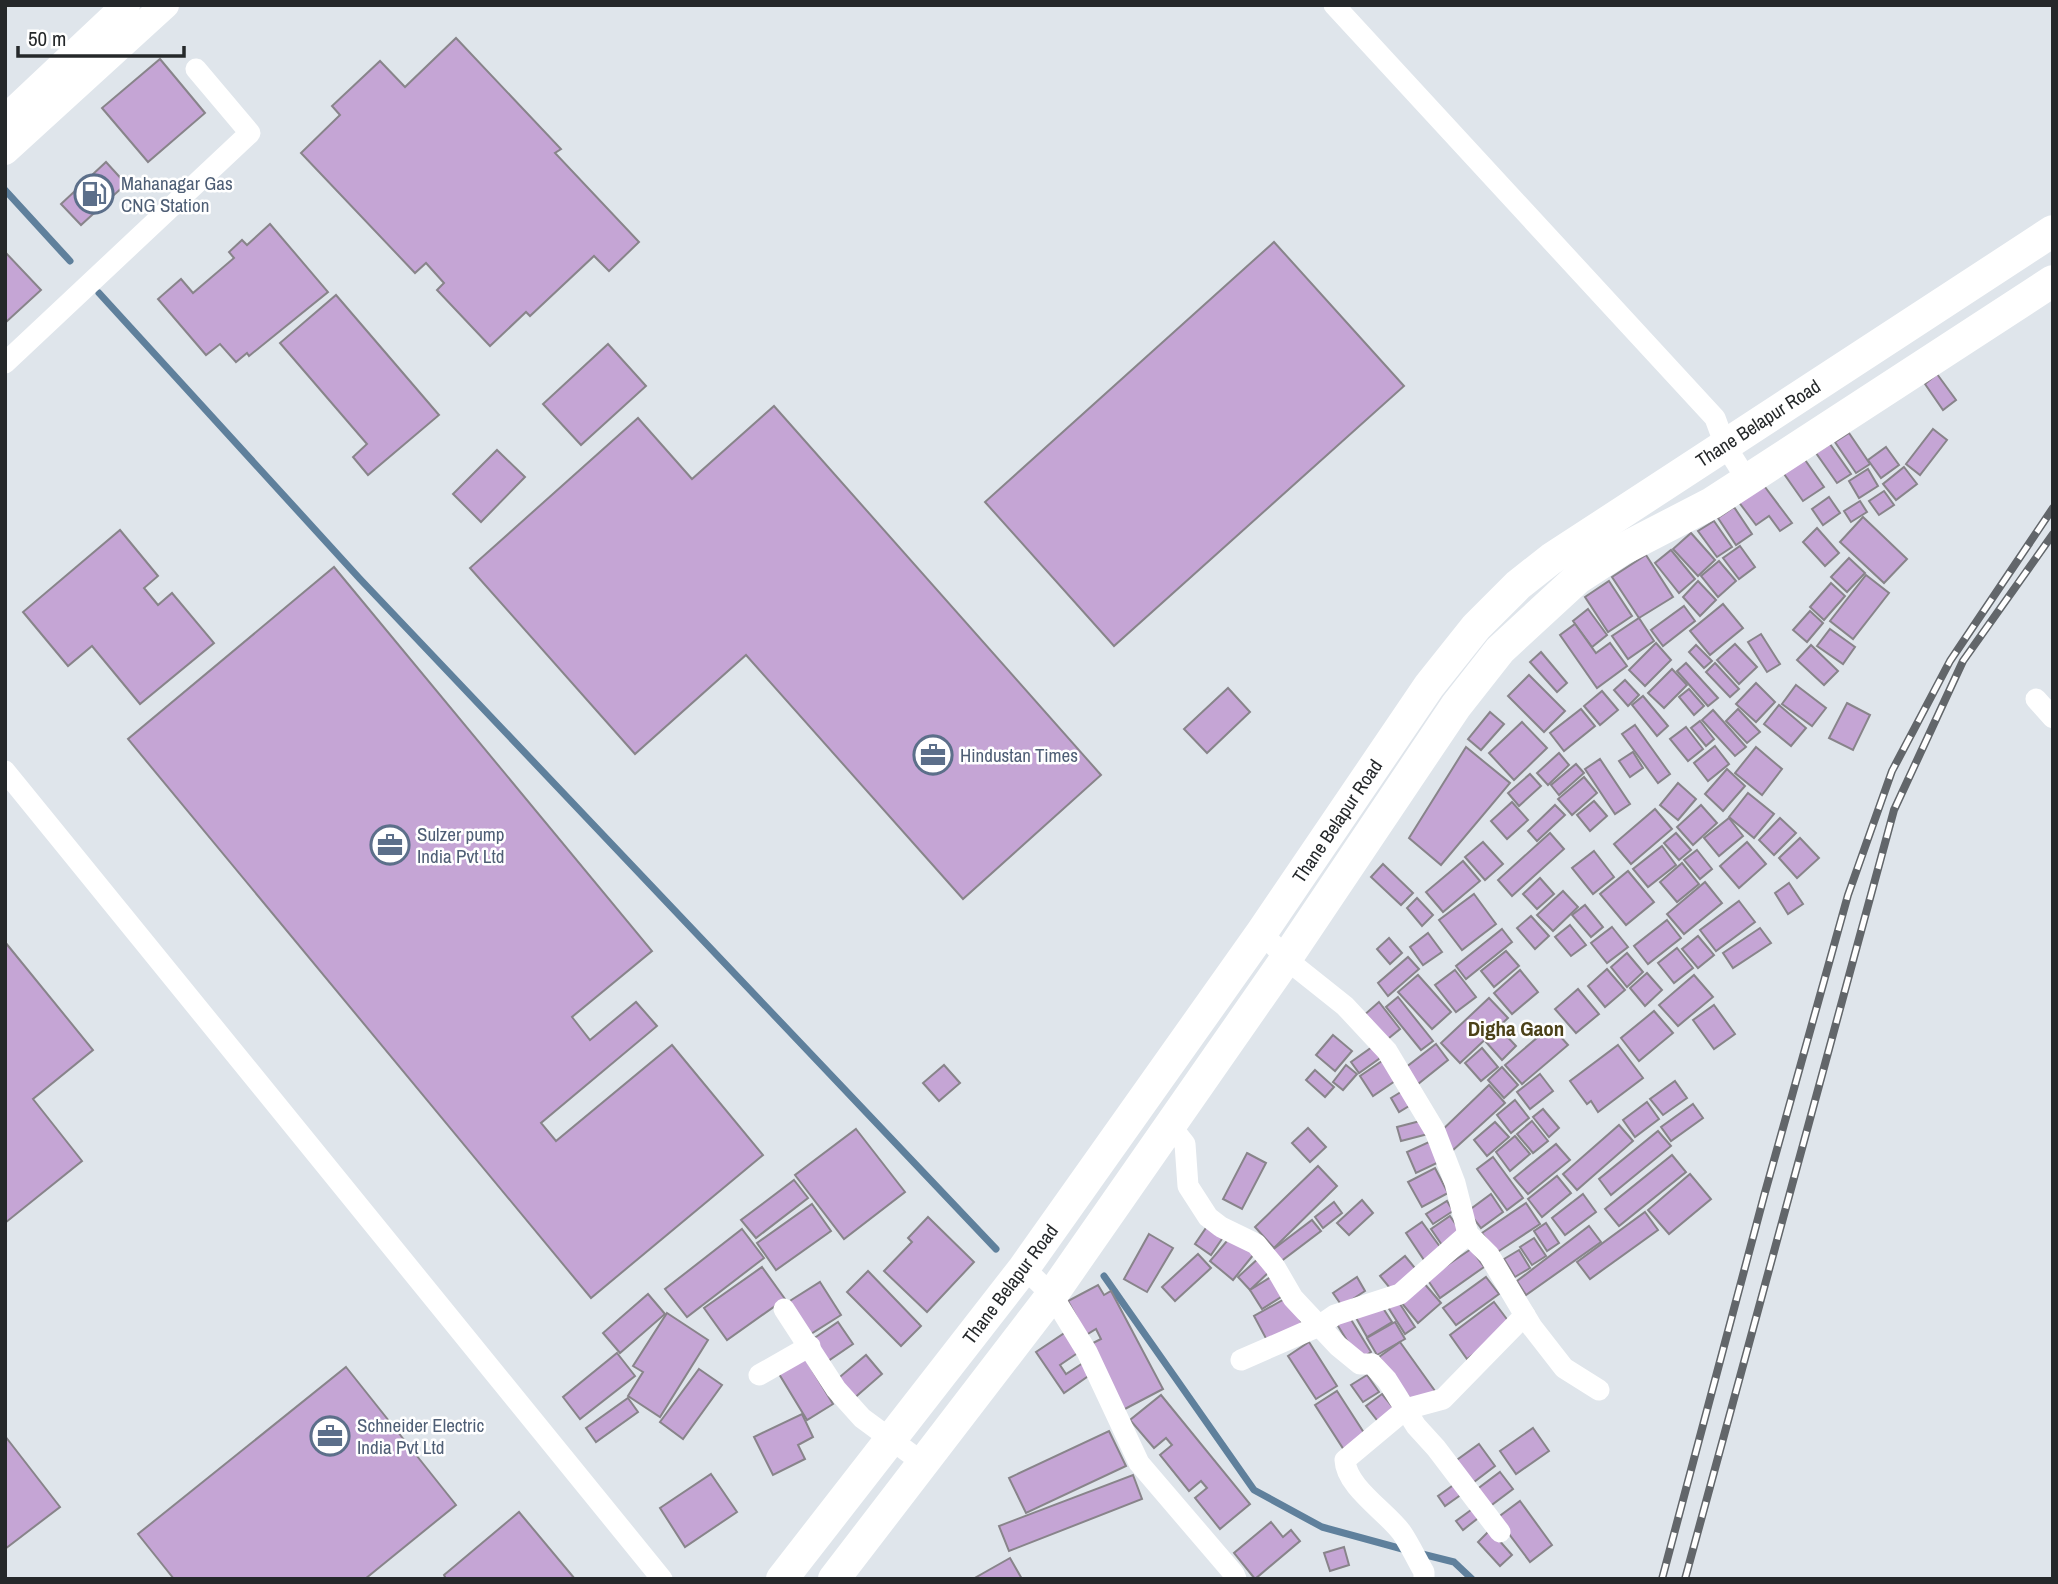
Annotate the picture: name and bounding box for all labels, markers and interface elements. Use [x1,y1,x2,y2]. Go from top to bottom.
scale bar [18,14,184,58]
text: 50 m [28,24,66,53]
place label: Mahanagar Gas CNG Station [121,170,233,218]
fuel station icon: Mahanagar Gas CNG Station [73,173,115,215]
street label: Thane Belapur Road [1691,373,1825,473]
office icon: Hindustan Times [912,734,954,776]
place label: Hindustan Times [960,742,1078,768]
street label: Thane Belapur Road [1286,754,1388,888]
place label: Sulzer pump India Pvt Ltd [417,821,505,869]
office icon: Sulzer pump India Pvt Ltd [369,824,411,866]
district label: Digha Gaon [1468,1014,1564,1043]
street label: Thane Belapur Road [956,1219,1064,1349]
place label: Schneider Electric India Pvt Ltd [357,1412,485,1460]
office icon: Schneider Electric India Pvt Ltd [309,1415,351,1457]

